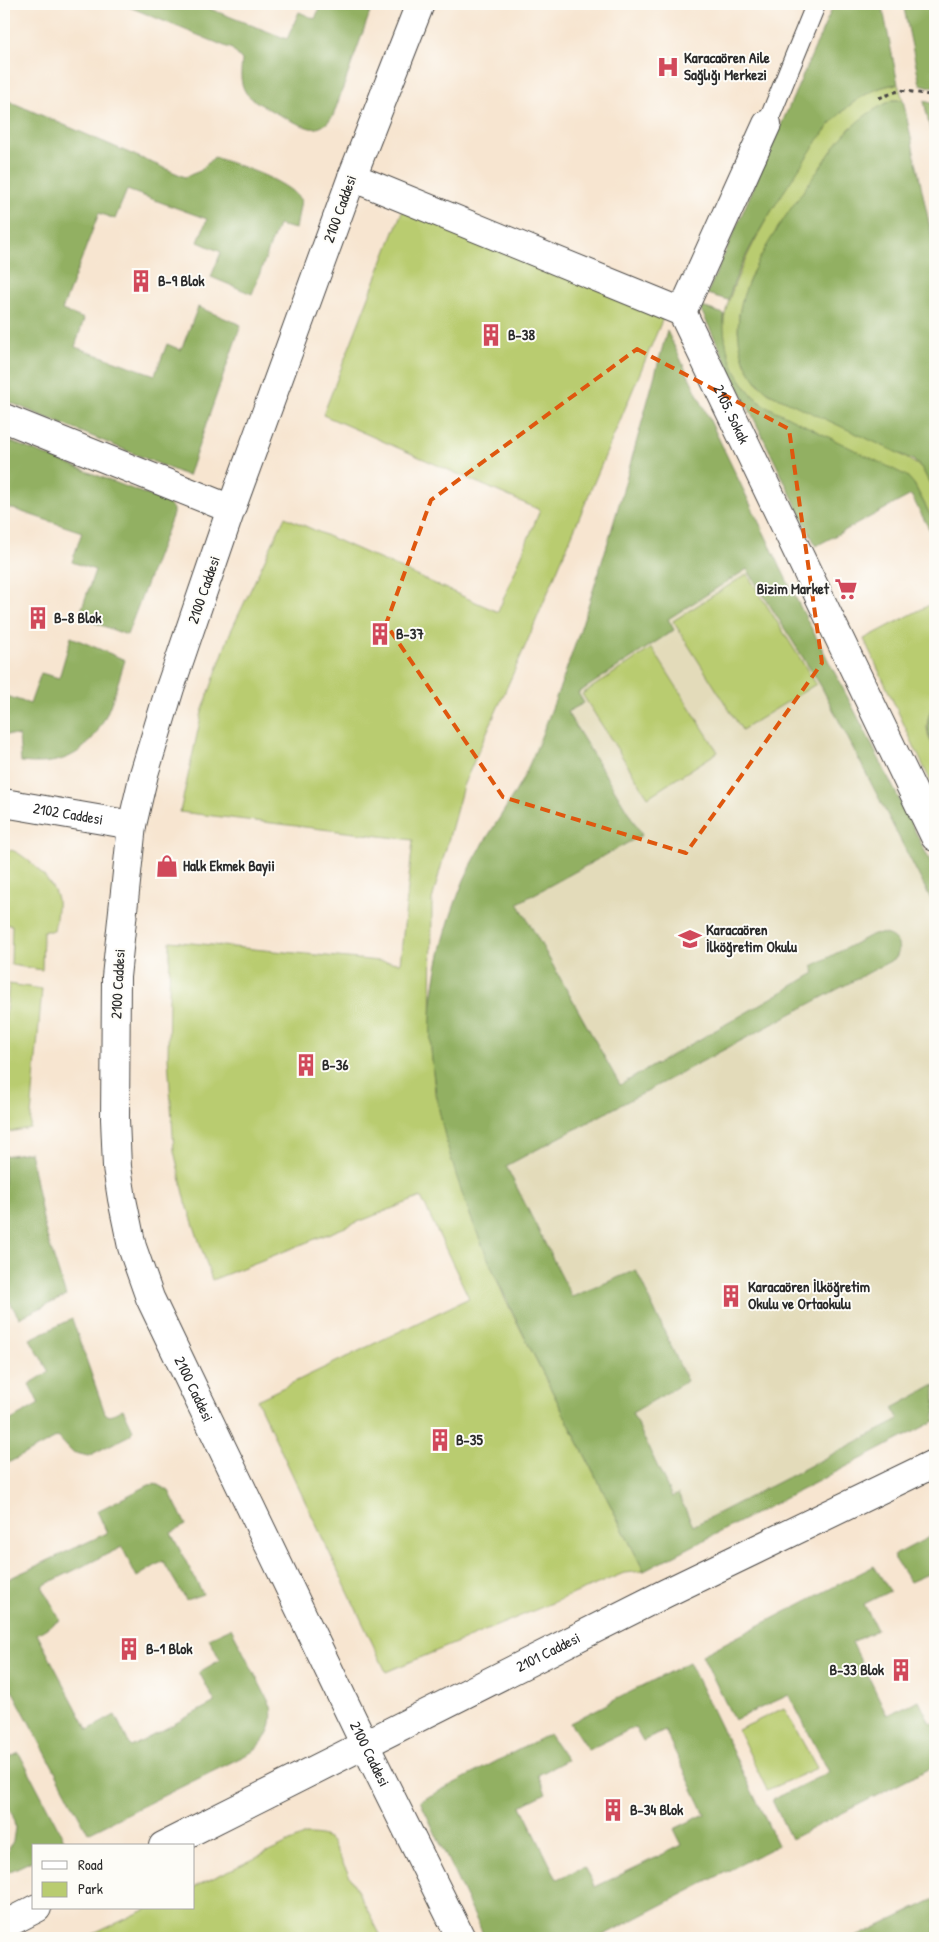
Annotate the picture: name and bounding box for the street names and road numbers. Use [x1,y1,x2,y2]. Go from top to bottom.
street label: 2100 Caddesi [318,172,361,245]
street label: 2105. Sokak [708,381,755,447]
street label: 2100 Caddesi [182,553,225,626]
street label: 2102 Caddesi [32,797,105,830]
street label: 2100 Caddesi [105,948,130,1020]
street label: 2100 Caddesi [170,1353,219,1425]
street label: 2101 Caddesi [512,1627,583,1677]
street label: 2100 Caddesi [345,1718,395,1790]

